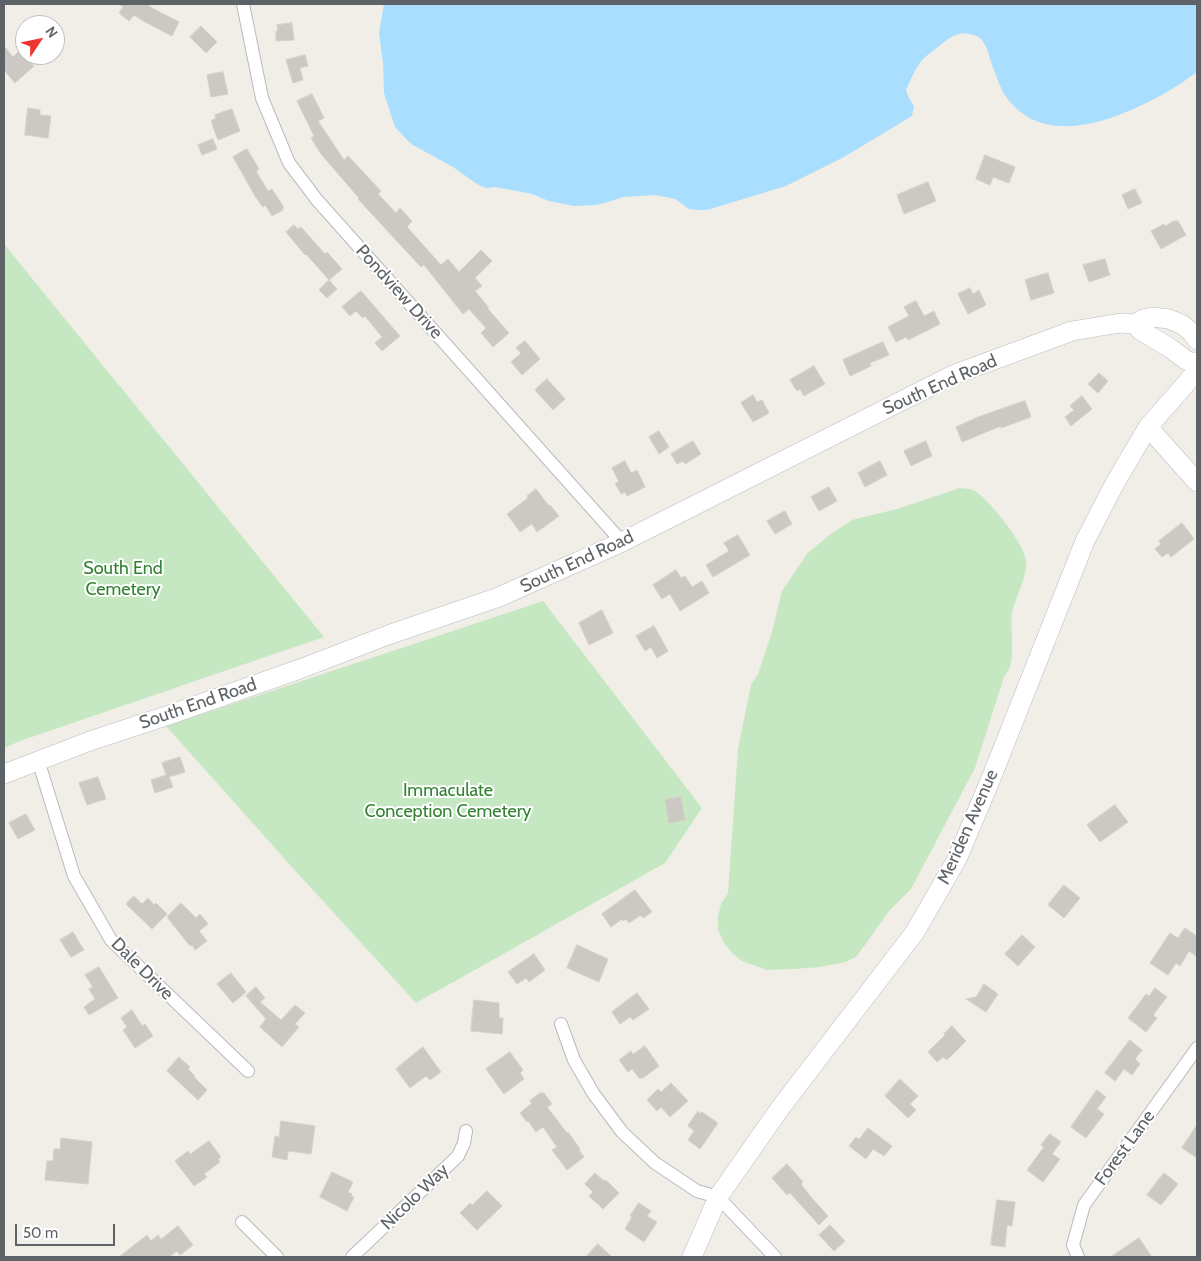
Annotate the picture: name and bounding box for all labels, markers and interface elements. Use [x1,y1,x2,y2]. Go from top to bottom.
north arrow [15,15,65,65]
text: N [41,23,62,41]
street label: Pondview Drive [351,240,447,344]
street label: South End Road [880,350,1000,420]
street label: South End Road [517,526,637,598]
park label: South End Cemetery [83,558,163,600]
street label: South End Road [136,674,260,734]
street label: Meriden Avenue [933,766,1003,888]
park label: Immaculate Conception Cemetery [365,780,531,822]
street label: Dale Drive [106,933,178,1005]
street label: Forest Lane [1090,1106,1160,1190]
street label: Nicolo Way [377,1159,453,1235]
scale bar [18,1214,118,1246]
text: 50 m [23,1224,58,1242]

